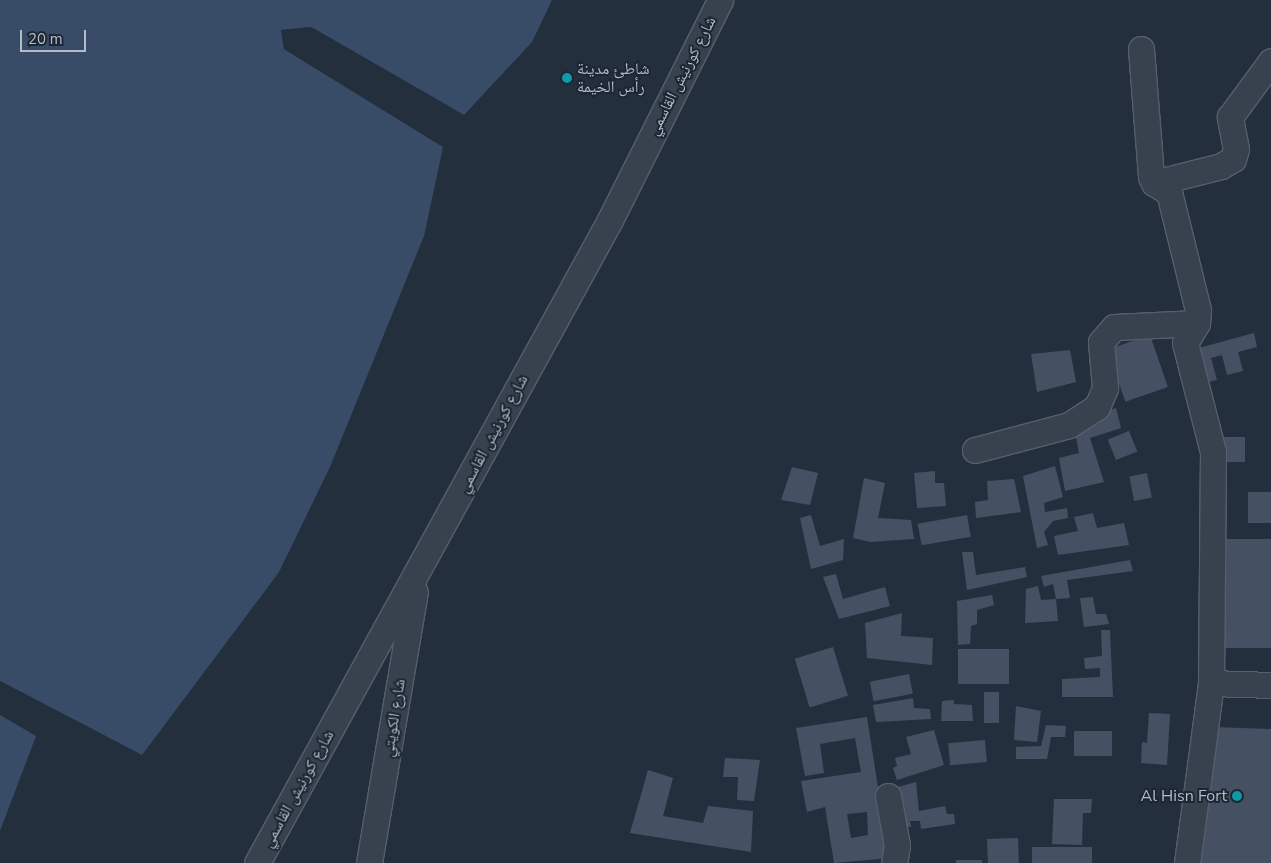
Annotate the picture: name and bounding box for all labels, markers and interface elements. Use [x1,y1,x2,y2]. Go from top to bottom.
street label: شارع كورنيش القاسمي [644,13,720,139]
scale bar [22,20,89,52]
text: 20 m [28,29,63,49]
place label: شاطئ مدينة رأس الخيمة [577,59,650,97]
marker: شاطئ مدينة رأس الخيمة [561,72,573,84]
street label: شارع كورنيش القاسمي [454,372,532,496]
street label: شارع الكويتي [378,678,410,758]
street label: شارع كورنيش القاسمي [258,727,338,851]
place label: Al Hisn Fort [1141,786,1227,806]
marker: Al Hisn Fort [1231,790,1243,802]

